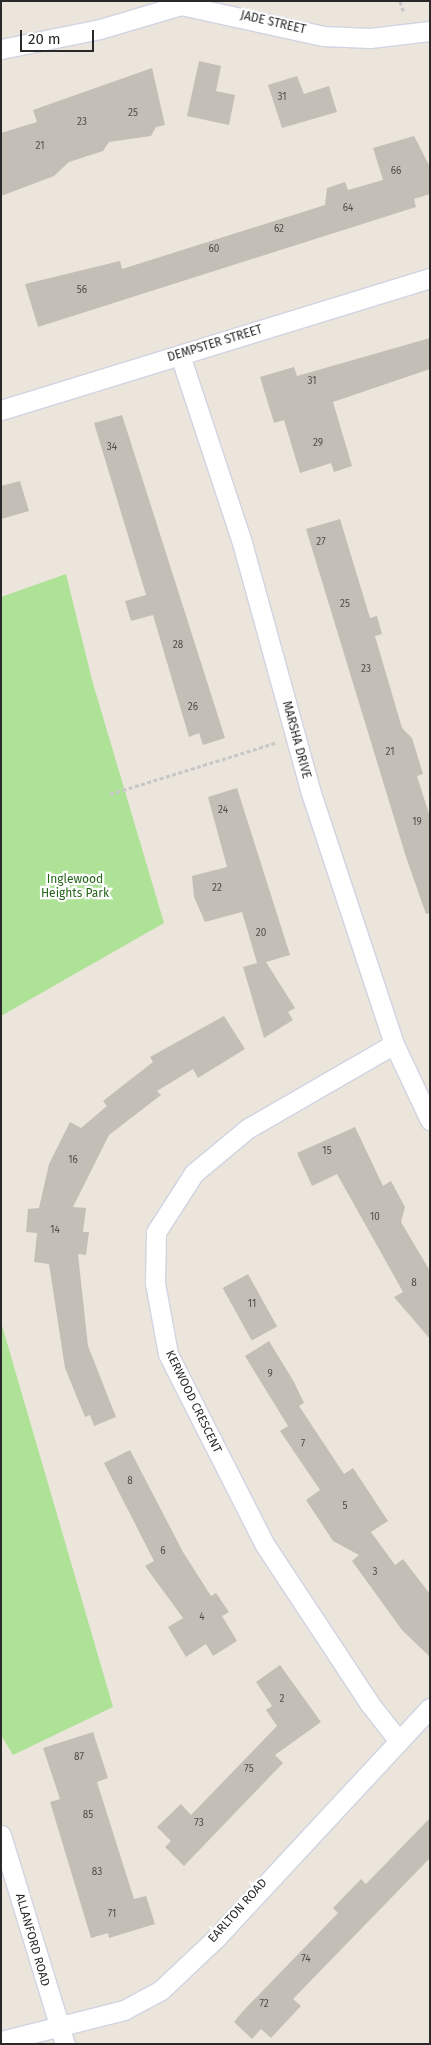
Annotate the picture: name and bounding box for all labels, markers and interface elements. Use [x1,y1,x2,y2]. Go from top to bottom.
street label: JADE STREET [239,8,307,38]
scale bar [22,20,96,52]
text: 20 m [28,30,61,48]
house number: 31 [277,92,287,104]
house number: 25 [128,108,138,120]
house number: 23 [77,117,87,129]
house number: 21 [35,141,45,153]
house number: 66 [391,166,401,178]
house number: 64 [343,203,353,215]
house number: 62 [274,224,284,236]
house number: 60 [209,244,219,256]
house number: 56 [77,285,87,297]
street label: DEMPSTER STREET [166,323,264,365]
house number: 31 [307,376,317,388]
house number: 29 [313,438,323,450]
house number: 34 [107,442,117,454]
house number: 27 [316,537,326,549]
house number: 25 [340,599,350,611]
house number: 28 [173,640,183,652]
house number: 23 [361,664,371,676]
street label: MARSHA DRIVE [279,700,313,780]
house number: 26 [188,702,198,714]
house number: 21 [385,747,395,759]
house number: 24 [218,805,228,817]
house number: 19 [412,817,422,829]
park label: Inglewood Heights Park [41,873,109,901]
house number: 22 [212,883,222,895]
house number: 20 [256,928,266,940]
house number: 15 [322,1146,332,1158]
house number: 16 [68,1155,78,1167]
house number: 10 [370,1212,380,1224]
house number: 14 [50,1225,60,1237]
house number: 8 [411,1278,417,1290]
house number: 11 [248,1299,256,1311]
street label: KERWOOD CRESCENT [162,1348,224,1456]
house number: 9 [267,1369,273,1381]
house number: 7 [301,1439,305,1451]
house number: 8 [127,1476,133,1488]
house number: 5 [342,1501,348,1513]
house number: 6 [160,1546,166,1558]
house number: 3 [373,1567,377,1579]
house number: 4 [199,1612,205,1624]
house number: 2 [280,1694,284,1706]
house number: 87 [74,1752,84,1764]
house number: 75 [244,1764,254,1776]
house number: 85 [83,1810,93,1822]
house number: 73 [194,1818,204,1830]
house number: 83 [92,1867,102,1879]
street label: EARLTON ROAD [206,1876,270,1946]
street label: ALLANFORD ROAD [12,1892,52,1988]
house number: 71 [108,1909,116,1921]
house number: 74 [301,1954,311,1966]
house number: 72 [259,1999,269,2011]

